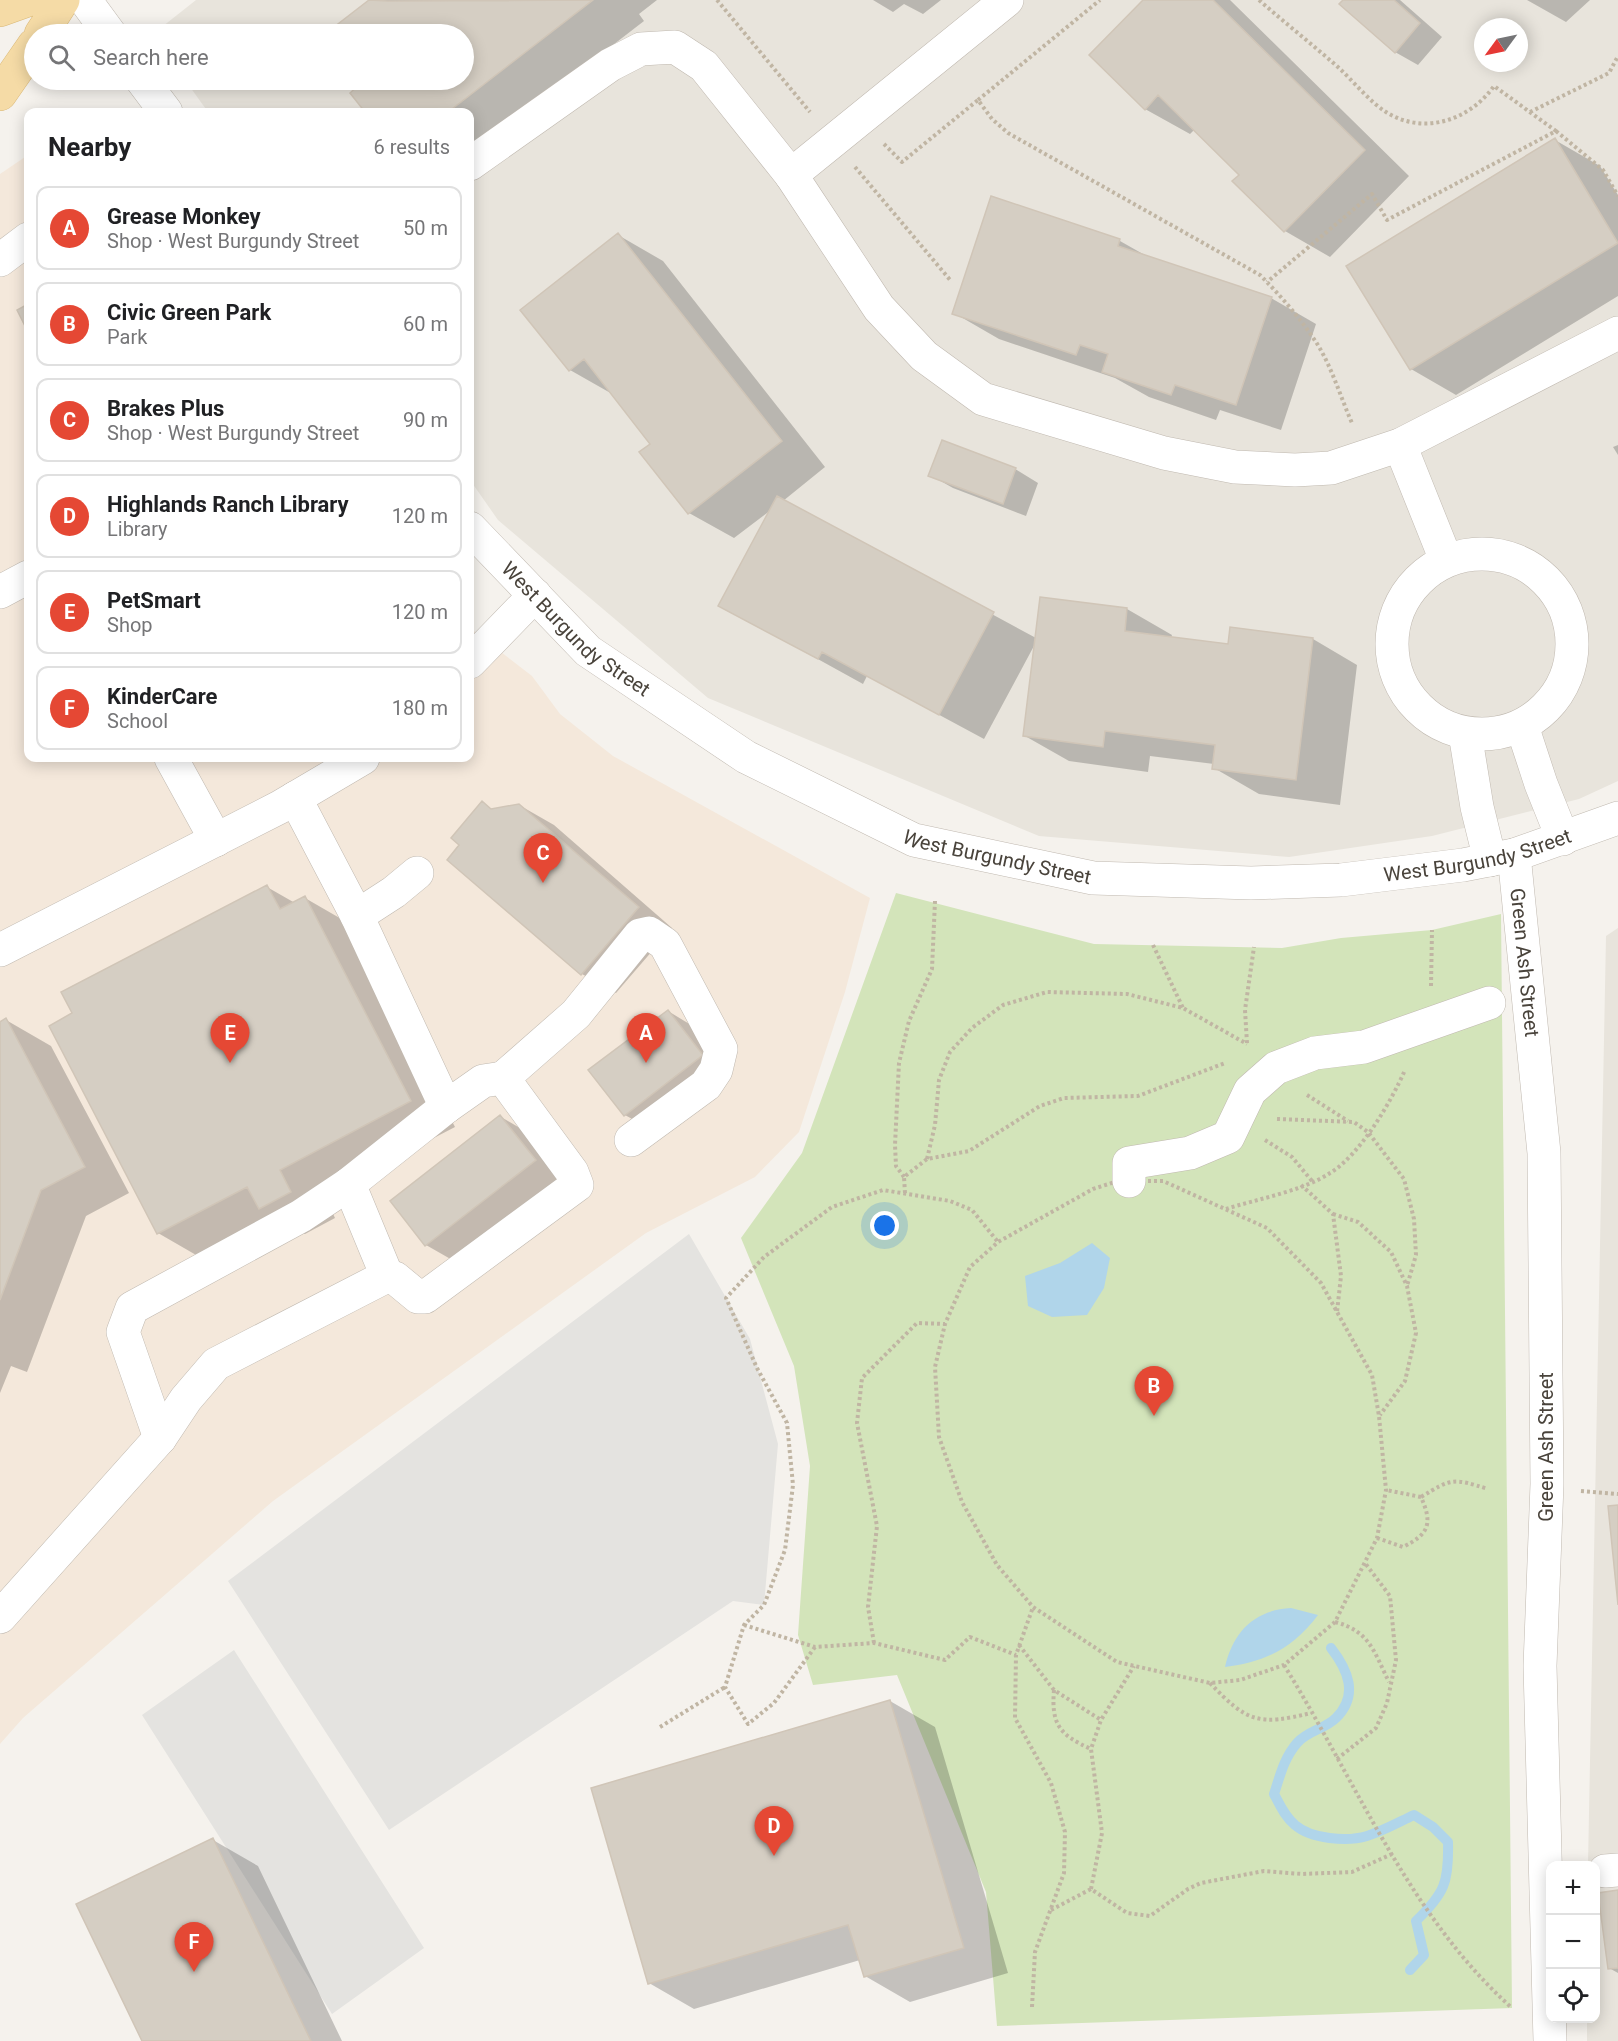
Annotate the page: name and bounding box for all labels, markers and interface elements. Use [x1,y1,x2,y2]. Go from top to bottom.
north arrow [1474,18,1528,72]
search box [24,24,474,90]
icon: search [45,41,78,74]
text: Search here [93,45,209,70]
text: Nearby [48,132,131,162]
text: 6 results [374,135,450,159]
text: Grease Monkey [107,204,261,229]
text: A [63,216,76,240]
text: 50 m [403,216,448,240]
text: Shop · West Burgundy Street [107,229,359,253]
text: Civic Green Park [107,300,271,325]
text: B [63,312,76,336]
text: 60 m [403,312,448,336]
text: Park [107,325,147,349]
text: Brakes Plus [107,396,224,421]
text: C [63,408,76,432]
text: 90 m [403,408,448,432]
text: Shop · West Burgundy Street [107,421,359,445]
text: Highlands Ranch Library [107,492,349,517]
text: D [63,504,76,528]
text: 120 m [392,504,448,528]
text: Library [107,517,168,541]
street label: West Burgundy Street [497,557,655,701]
text: PetSmart [107,588,201,613]
text: E [64,600,75,624]
text: 120 m [392,600,448,624]
text: Shop [107,613,153,637]
text: KinderCare [107,684,217,709]
text: F [64,696,75,720]
text: 180 m [392,696,448,720]
text: School [107,709,168,733]
street label: West Burgundy Street [899,824,1093,889]
street label: West Burgundy Street [1382,824,1574,887]
pin: C [524,834,562,883]
street label: Green Ash Street [1505,887,1544,1038]
pin: E [210,1014,250,1063]
pin: A [626,1014,666,1063]
your location [870,1211,899,1240]
pin: B [1134,1366,1174,1416]
street label: Green Ash Street [1534,1372,1558,1522]
pin: D [754,1806,794,1856]
map controls [1546,1861,1600,2023]
button: + [1546,1861,1600,1915]
button: − [1546,1915,1600,1969]
pin: F [174,1922,214,1972]
button: locate [1546,1969,1600,2023]

